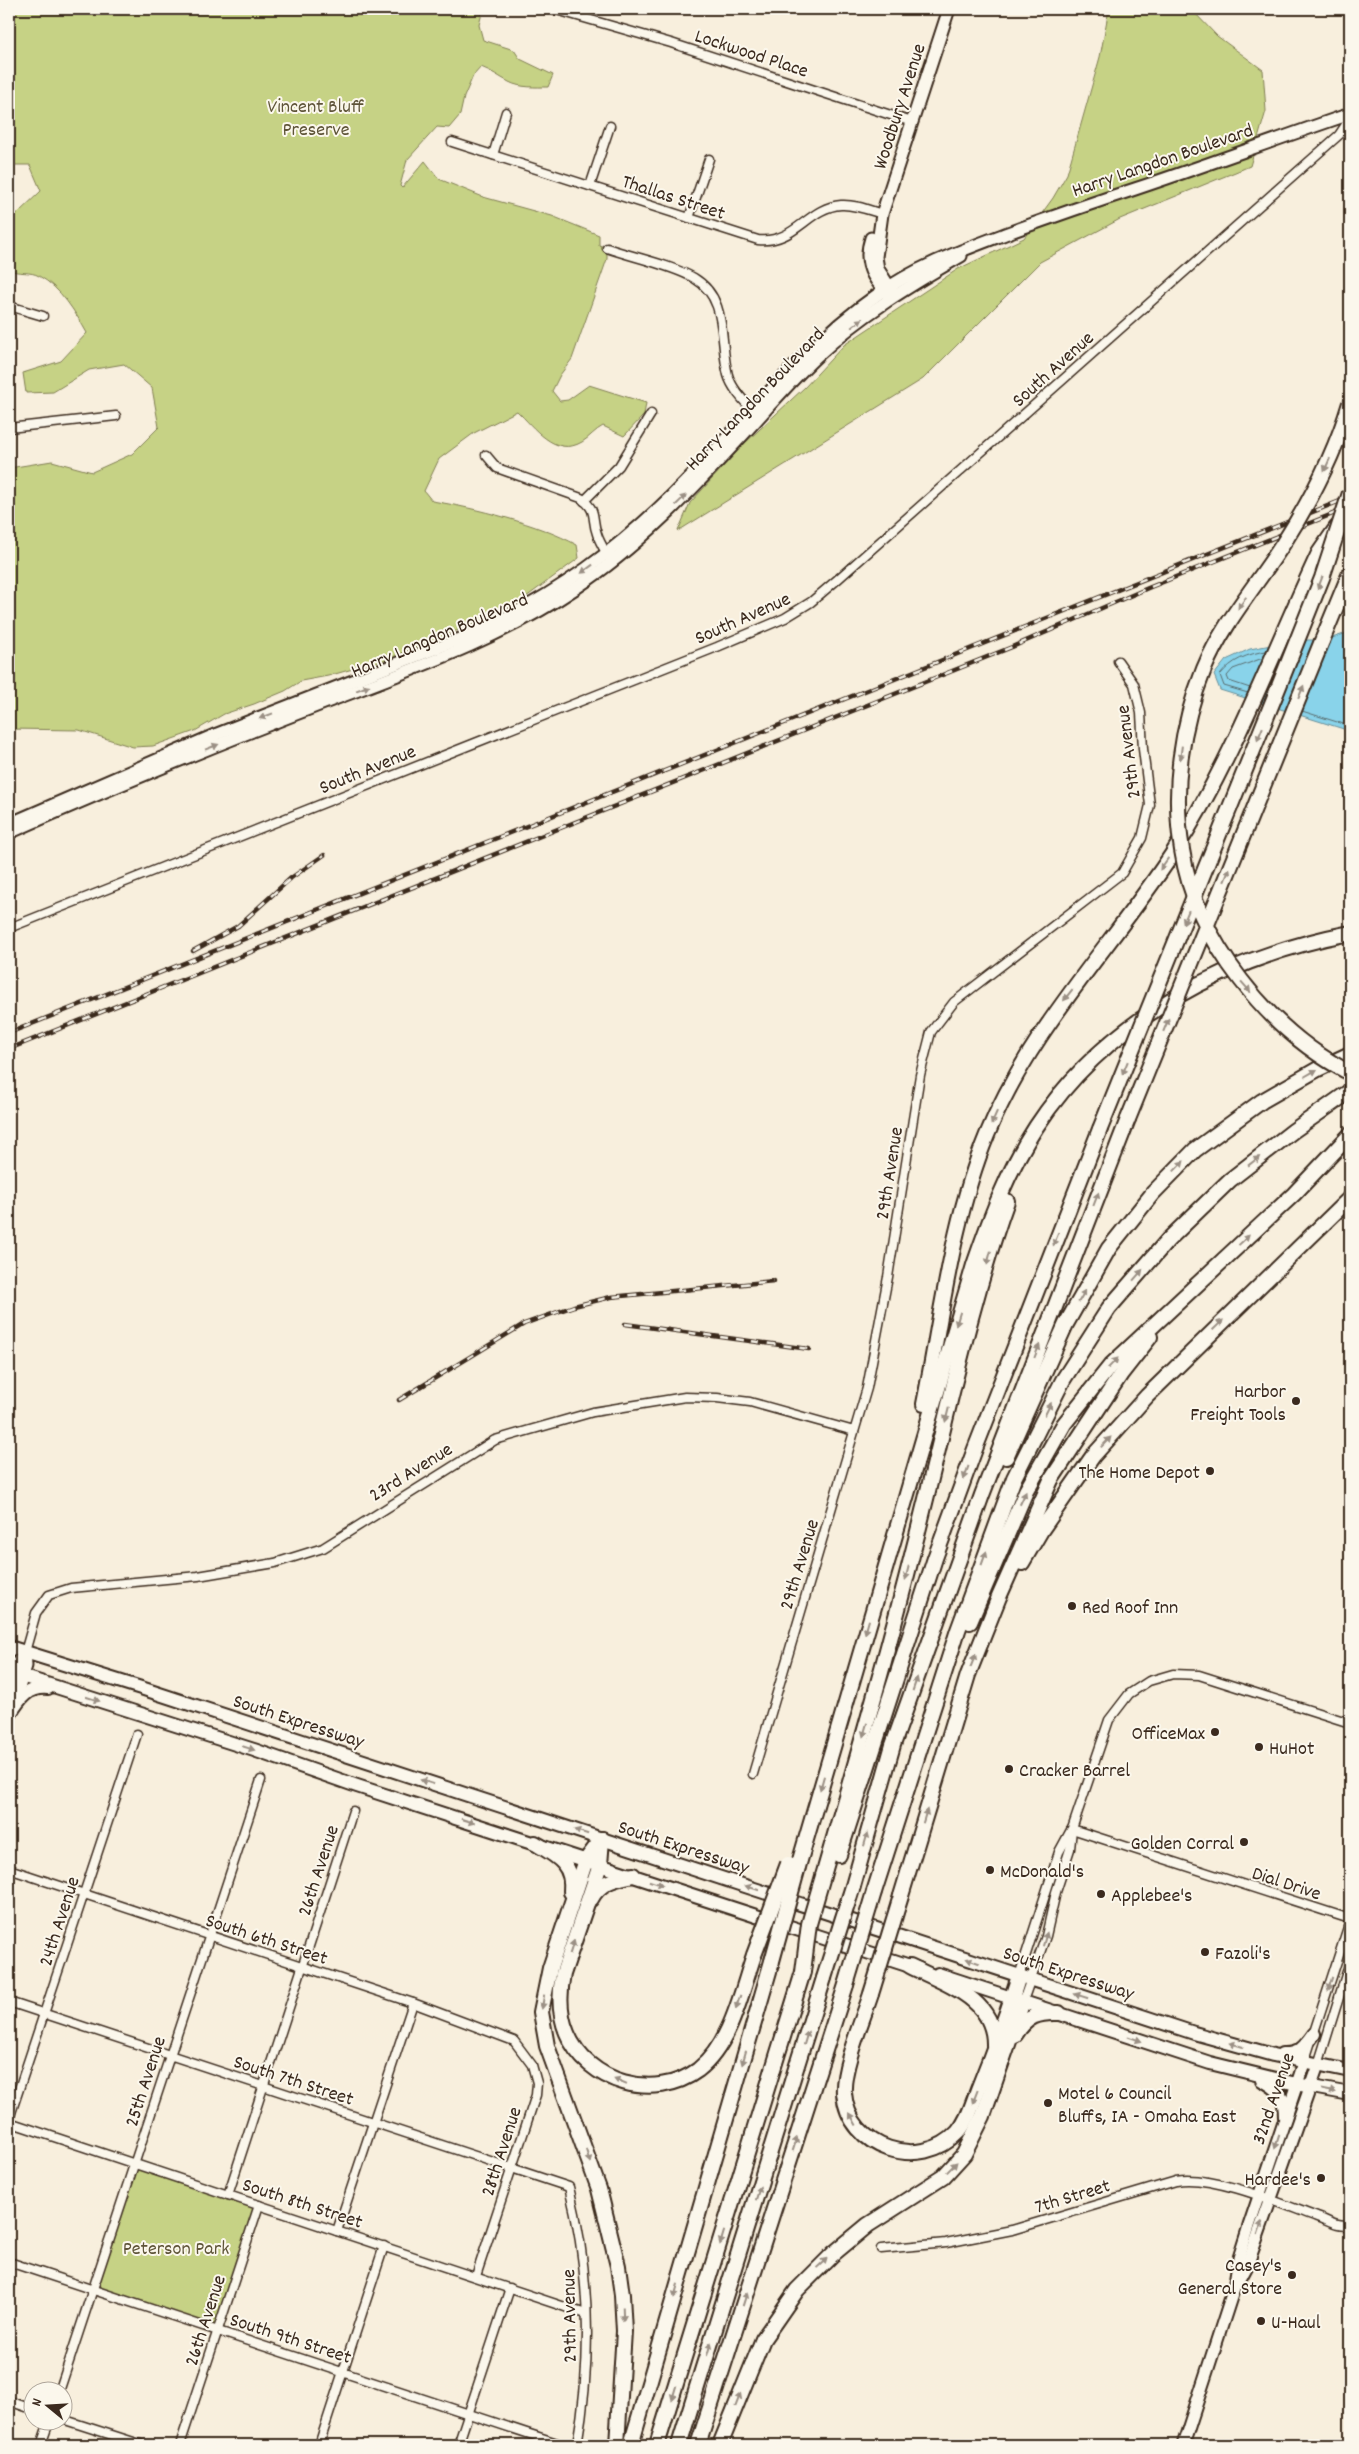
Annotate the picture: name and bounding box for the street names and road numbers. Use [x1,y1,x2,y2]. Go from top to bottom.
street label: Lockwood Place [691,23,812,86]
street label: Woodbury Avenue [867,40,934,173]
street label: Harry Langdon Boulevard [1069,118,1257,206]
street label: Thallas Street [618,169,728,229]
street label: Harry Langdon Boulevard [680,322,832,478]
street label: South Avenue [1007,326,1101,415]
street label: South Avenue [691,586,796,653]
street label: Harry Langdon Boulevard [347,587,533,687]
street label: 29th Avenue [1110,703,1150,800]
street label: South Avenue [316,739,421,803]
street label: 29th Avenue [870,1125,912,1222]
street label: 23rd Avenue [364,1437,459,1510]
street label: 29th Avenue [774,1516,828,1614]
street label: South Expressway [229,1688,368,1758]
street label: South Expressway [614,1814,753,1884]
street label: 26th Avenue [292,1822,348,1920]
street label: Dial Drive [1248,1861,1324,1909]
street label: 24th Avenue [33,1873,89,1970]
street label: South 6th Street [201,1908,331,1974]
street label: South Expressway [999,1940,1138,2010]
street label: 25th Avenue [119,2033,175,2131]
street label: South 7th Street [229,2049,357,2114]
street label: 32nd Avenue [1246,2049,1304,2149]
street label: 28th Avenue [475,2103,531,2200]
street label: South 8th Street [238,2172,366,2238]
street label: 7th Street [1032,2173,1114,2223]
street label: 29th Avenue [556,2269,586,2363]
street label: 26th Avenue [179,2272,235,2370]
street label: South 9th Street [226,2307,354,2373]

